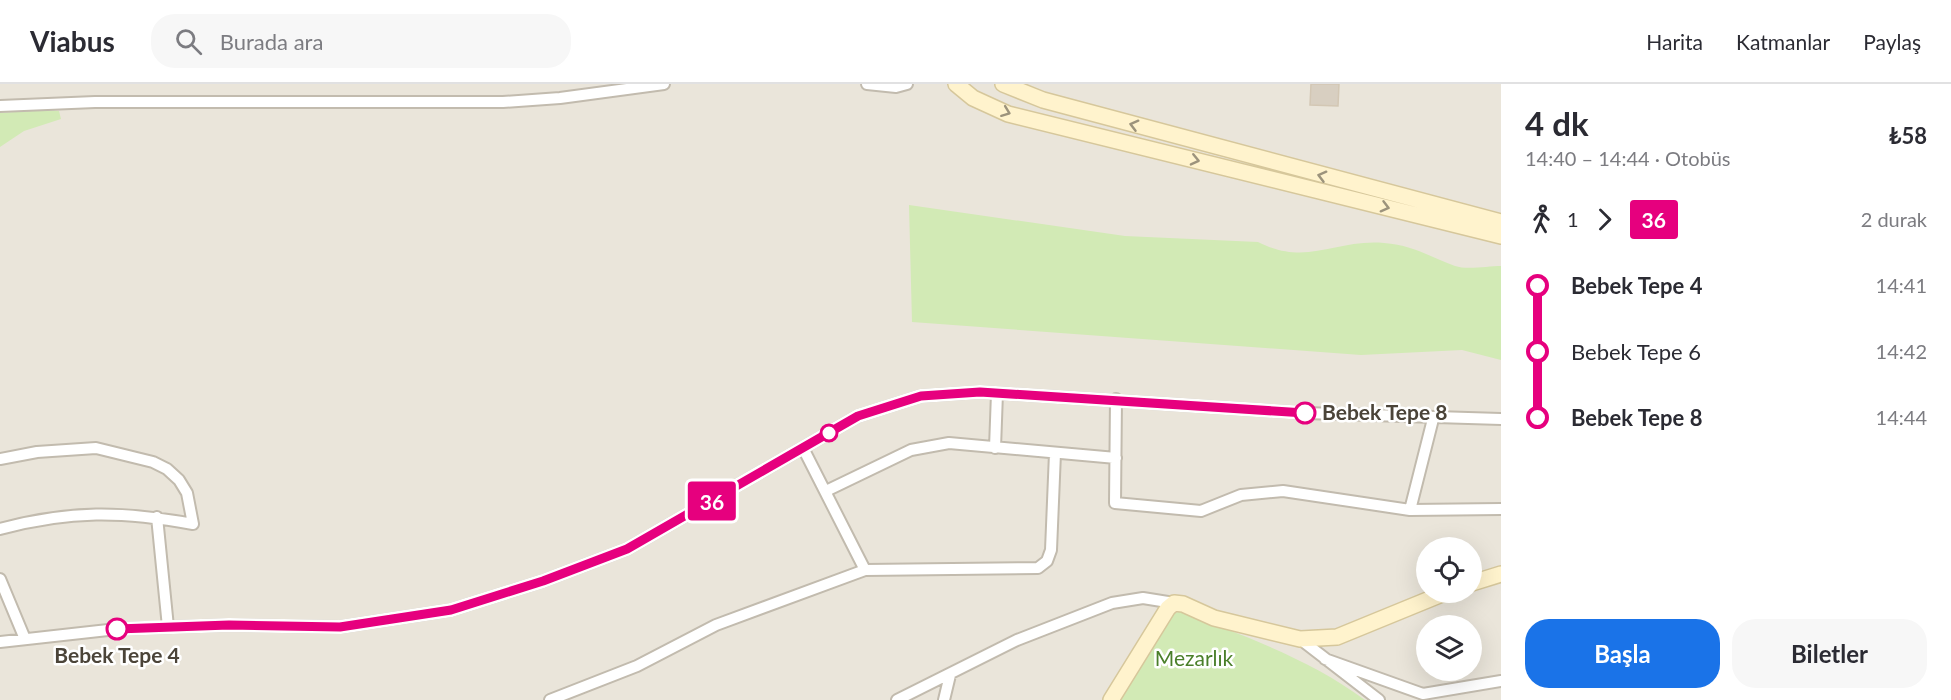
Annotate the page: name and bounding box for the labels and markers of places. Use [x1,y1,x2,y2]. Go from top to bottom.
place label: Bebek Tepe 8 [1322,399,1447,424]
marker: Bebek Tepe 8 [1294,402,1316,424]
unlabelled marker [820,424,838,442]
marker: Bebek Tepe 4 [106,618,128,640]
place label: Bebek Tepe 4 [54,642,180,667]

